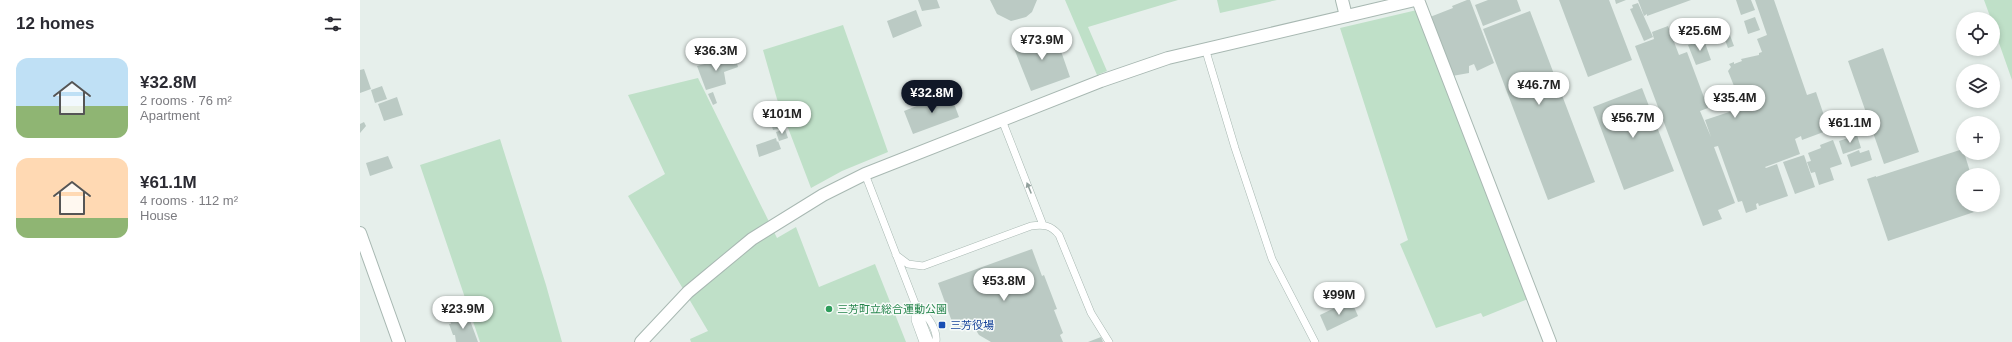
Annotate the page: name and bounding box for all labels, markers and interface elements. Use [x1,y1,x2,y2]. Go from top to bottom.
map controls [1956,12,2000,212]
button: locate [1956,12,2000,56]
icon: filters [322,13,344,35]
text: 12 homes [16,14,94,33]
pin: ¥25.6M [1667,18,1733,52]
text: ¥25.6M [1678,23,1722,38]
pin: ¥73.9M [1009,27,1075,61]
text: ¥73.9M [1020,32,1064,47]
pin: ¥36.3M [683,38,749,72]
text: ¥36.3M [694,43,738,58]
button: layers [1956,64,2000,108]
pin: ¥46.7M [1506,72,1572,106]
text: ¥32.8M [140,73,197,92]
icon: home [48,74,96,122]
text: ¥46.7M [1517,77,1561,92]
pin: ¥32.8M [899,80,965,114]
text: ¥32.8M [910,85,954,100]
pin: ¥35.4M [1702,85,1768,119]
text: ¥35.4M [1713,90,1757,105]
text: 2 rooms · 76 m² [140,93,232,108]
pin: ¥101M [754,101,810,135]
pin: ¥56.7M [1600,105,1666,139]
text: ¥101M [762,106,802,121]
text: Apartment [140,108,200,123]
text: ¥56.7M [1611,110,1655,125]
pin: ¥61.1M [1817,110,1883,144]
text: ¥61.1M [1828,115,1872,130]
button: + [1956,116,2000,160]
button: − [1956,168,2000,212]
text: ¥61.1M [140,173,197,192]
icon: home [48,174,96,222]
one-way arrow [1025,182,1031,194]
text: 4 rooms · 112 m² [140,193,238,208]
text: House [140,208,178,223]
pin: ¥53.8M [971,268,1037,302]
text: ¥53.8M [982,273,1026,288]
pin: ¥99M [1315,282,1363,316]
text: ¥99M [1323,287,1355,302]
pin: ¥23.9M [430,296,496,330]
text: ¥23.9M [441,301,485,316]
place label: 三芳町立総合運動公園 [837,303,947,315]
marker: 三芳町立総合運動公園 [824,304,834,314]
place label: 三芳役場 [950,319,994,331]
marker: 三芳役場 [937,320,947,330]

